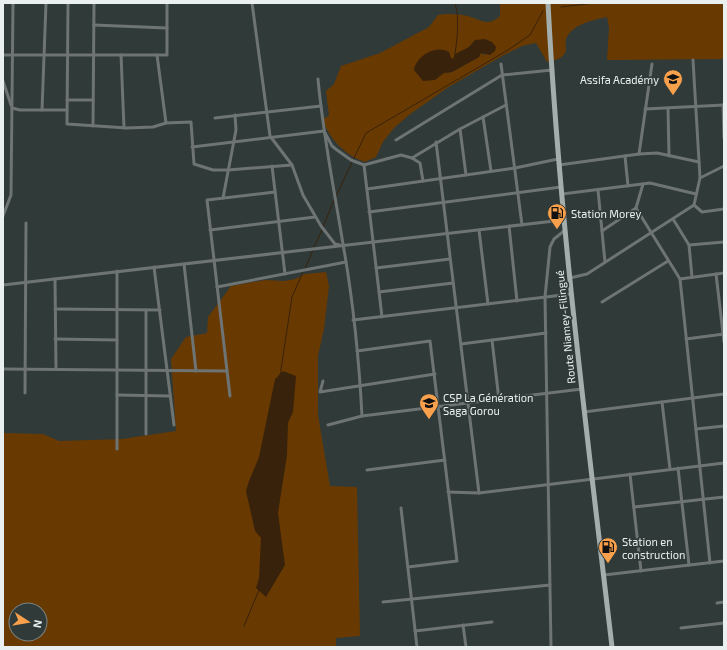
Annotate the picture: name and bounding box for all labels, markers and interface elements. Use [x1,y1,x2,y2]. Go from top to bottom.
school or university icon: Assifa Académy [662,68,684,96]
place label: Assifa Académy [580,73,659,86]
fuel station icon: Station Morey [546,202,568,230]
place label: Station Morey [571,207,641,220]
street label: Route Niamey-Filingué [553,270,577,384]
place label: CSP La Génération Saga Gorou [443,391,533,417]
school or university icon: CSP La Génération Saga Gorou [418,392,440,420]
place label: Station en construction [622,535,685,561]
fuel station icon: Station en construction [597,536,619,564]
north arrow [8,602,48,642]
text: N [31,619,45,629]

